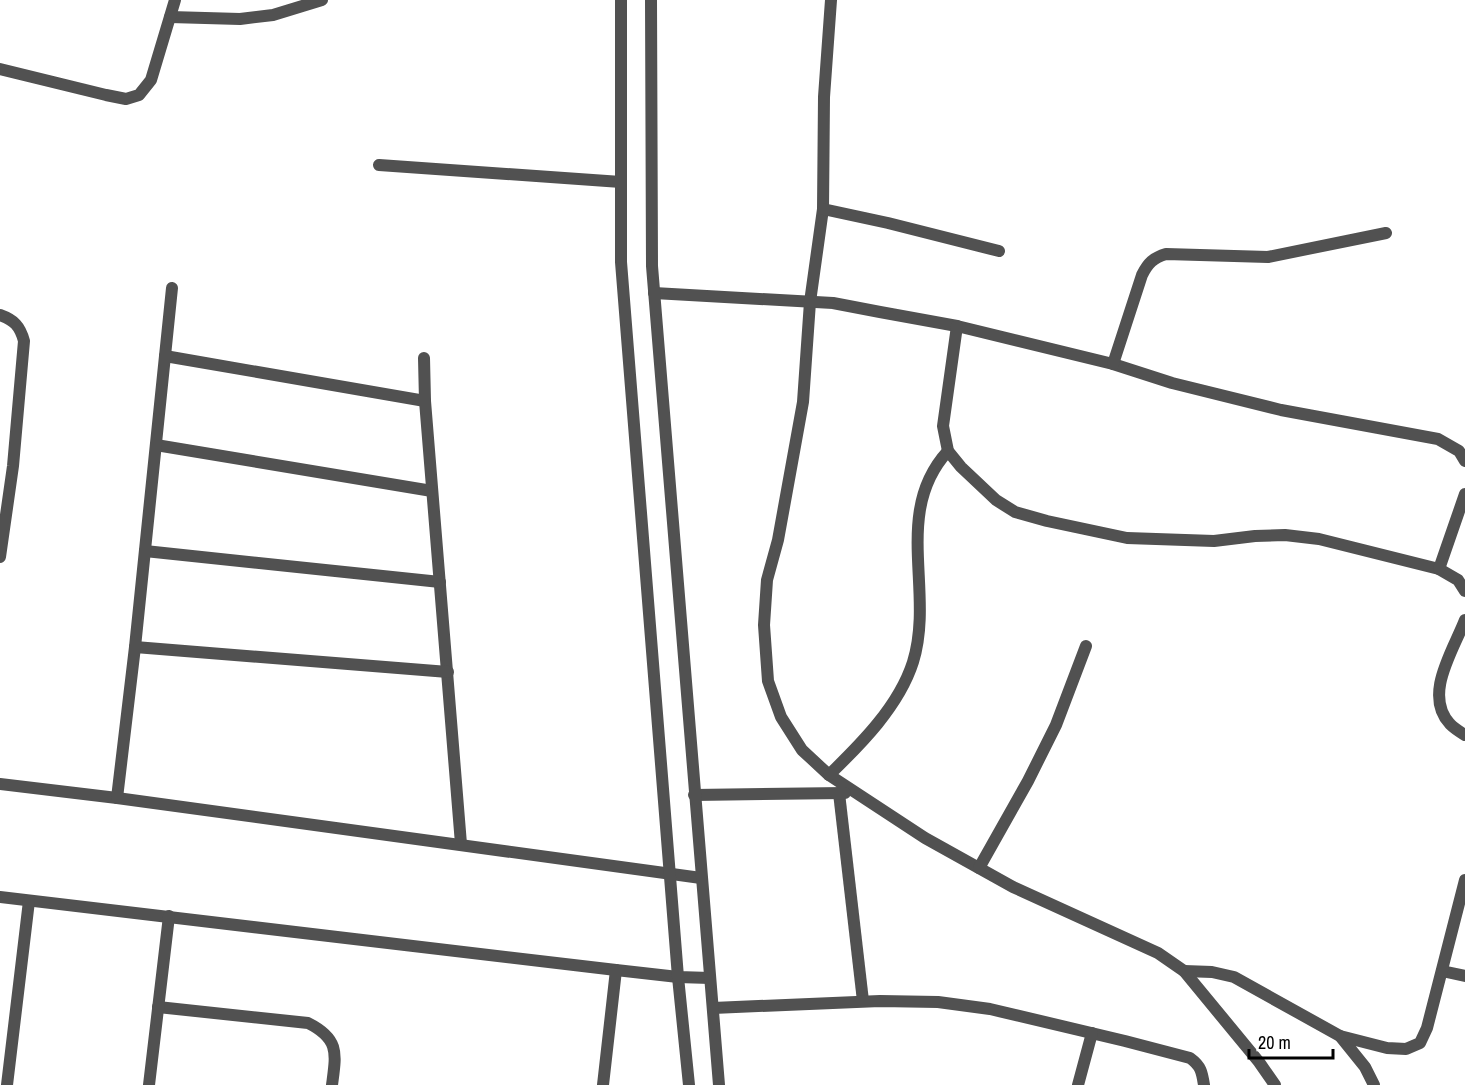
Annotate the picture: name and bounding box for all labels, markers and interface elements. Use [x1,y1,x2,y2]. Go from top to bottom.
scale bar [1249,1022,1333,1060]
text: 20 m [1258,1030,1291,1055]

